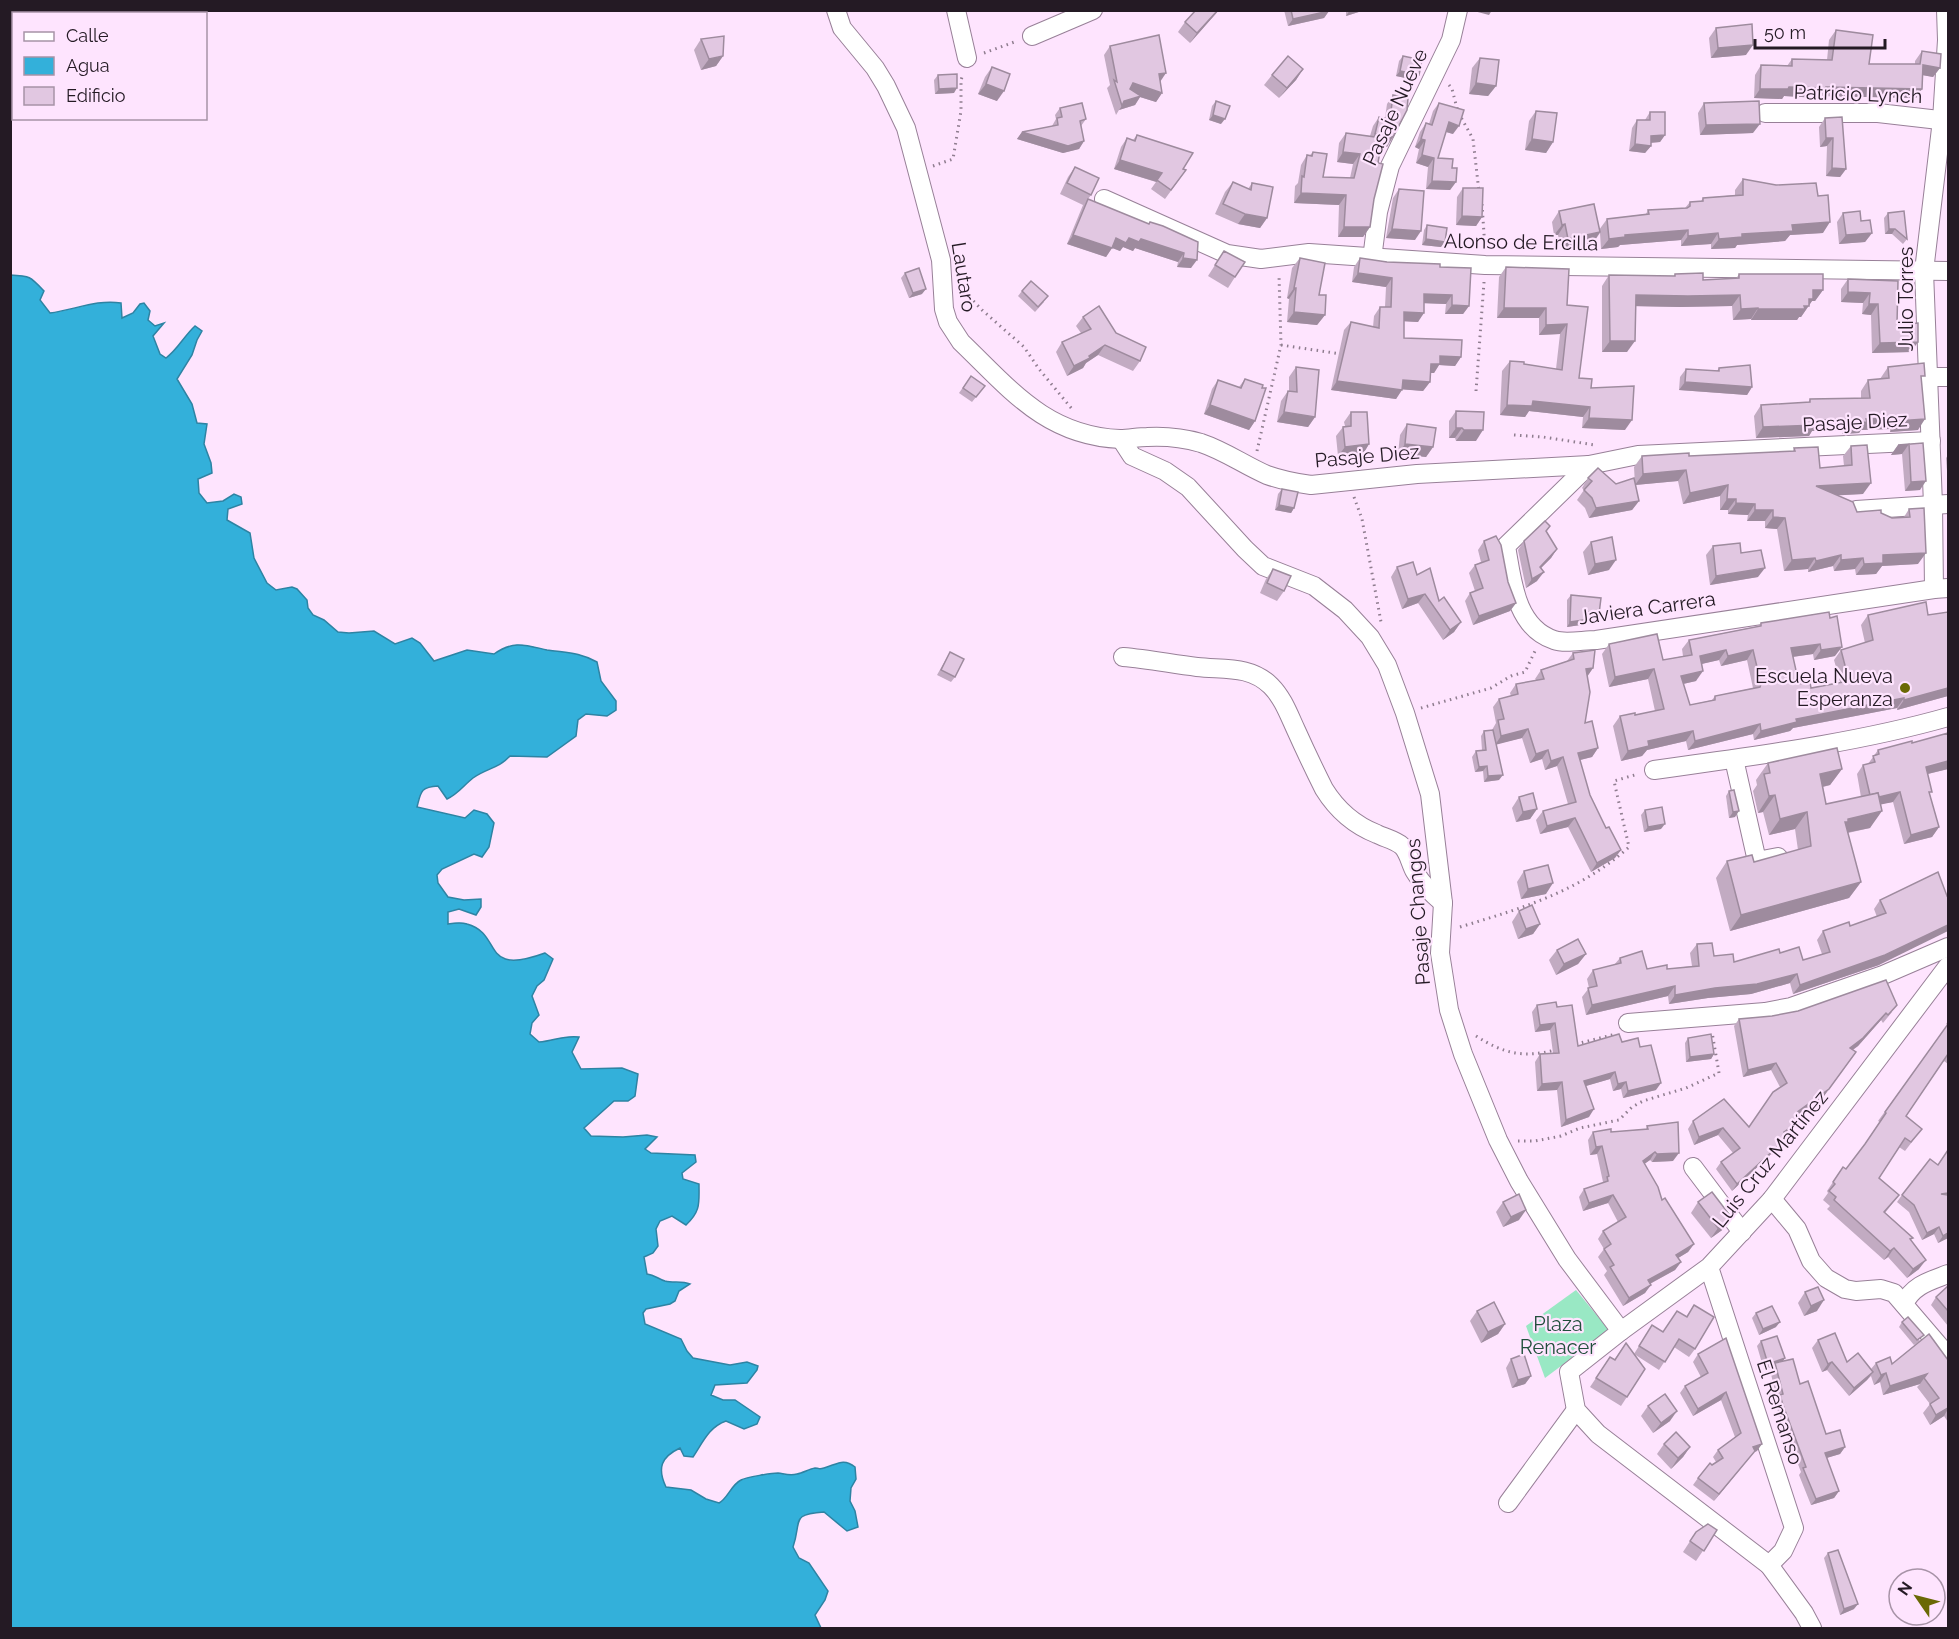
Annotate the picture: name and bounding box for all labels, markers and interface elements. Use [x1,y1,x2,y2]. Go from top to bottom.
legend [12,12,207,120]
scale bar [1755,12,1886,50]
text: 50 m [1764,22,1806,43]
text: Calle [66,25,109,46]
street label: Pasaje Nueve [1358,45,1433,169]
text: Agua [66,55,110,76]
street label: Patricio Lynch [1793,80,1923,108]
text: Edificio [66,85,126,106]
street label: Alonso de Ercilla [1444,229,1598,255]
street label: Lautaro [947,240,981,314]
street label: Julio Torres [1894,247,1918,351]
street label: Pasaje Diez [1802,407,1908,437]
street label: Pasaje Diez [1314,439,1421,473]
street label: Javiera Carrera [1577,587,1717,629]
place label: Escuela Nueva Esperanza [1755,664,1893,711]
marker: Escuela Nueva Esperanza [1898,681,1912,695]
street label: Pasaje Changos [1401,838,1435,986]
street label: Luis Cruz Martínez [1707,1085,1833,1232]
park label: Plaza Renacer [1520,1312,1596,1359]
street label: El Remanso [1752,1356,1808,1468]
north arrow [1887,1567,1947,1627]
text: N [1894,1578,1916,1599]

